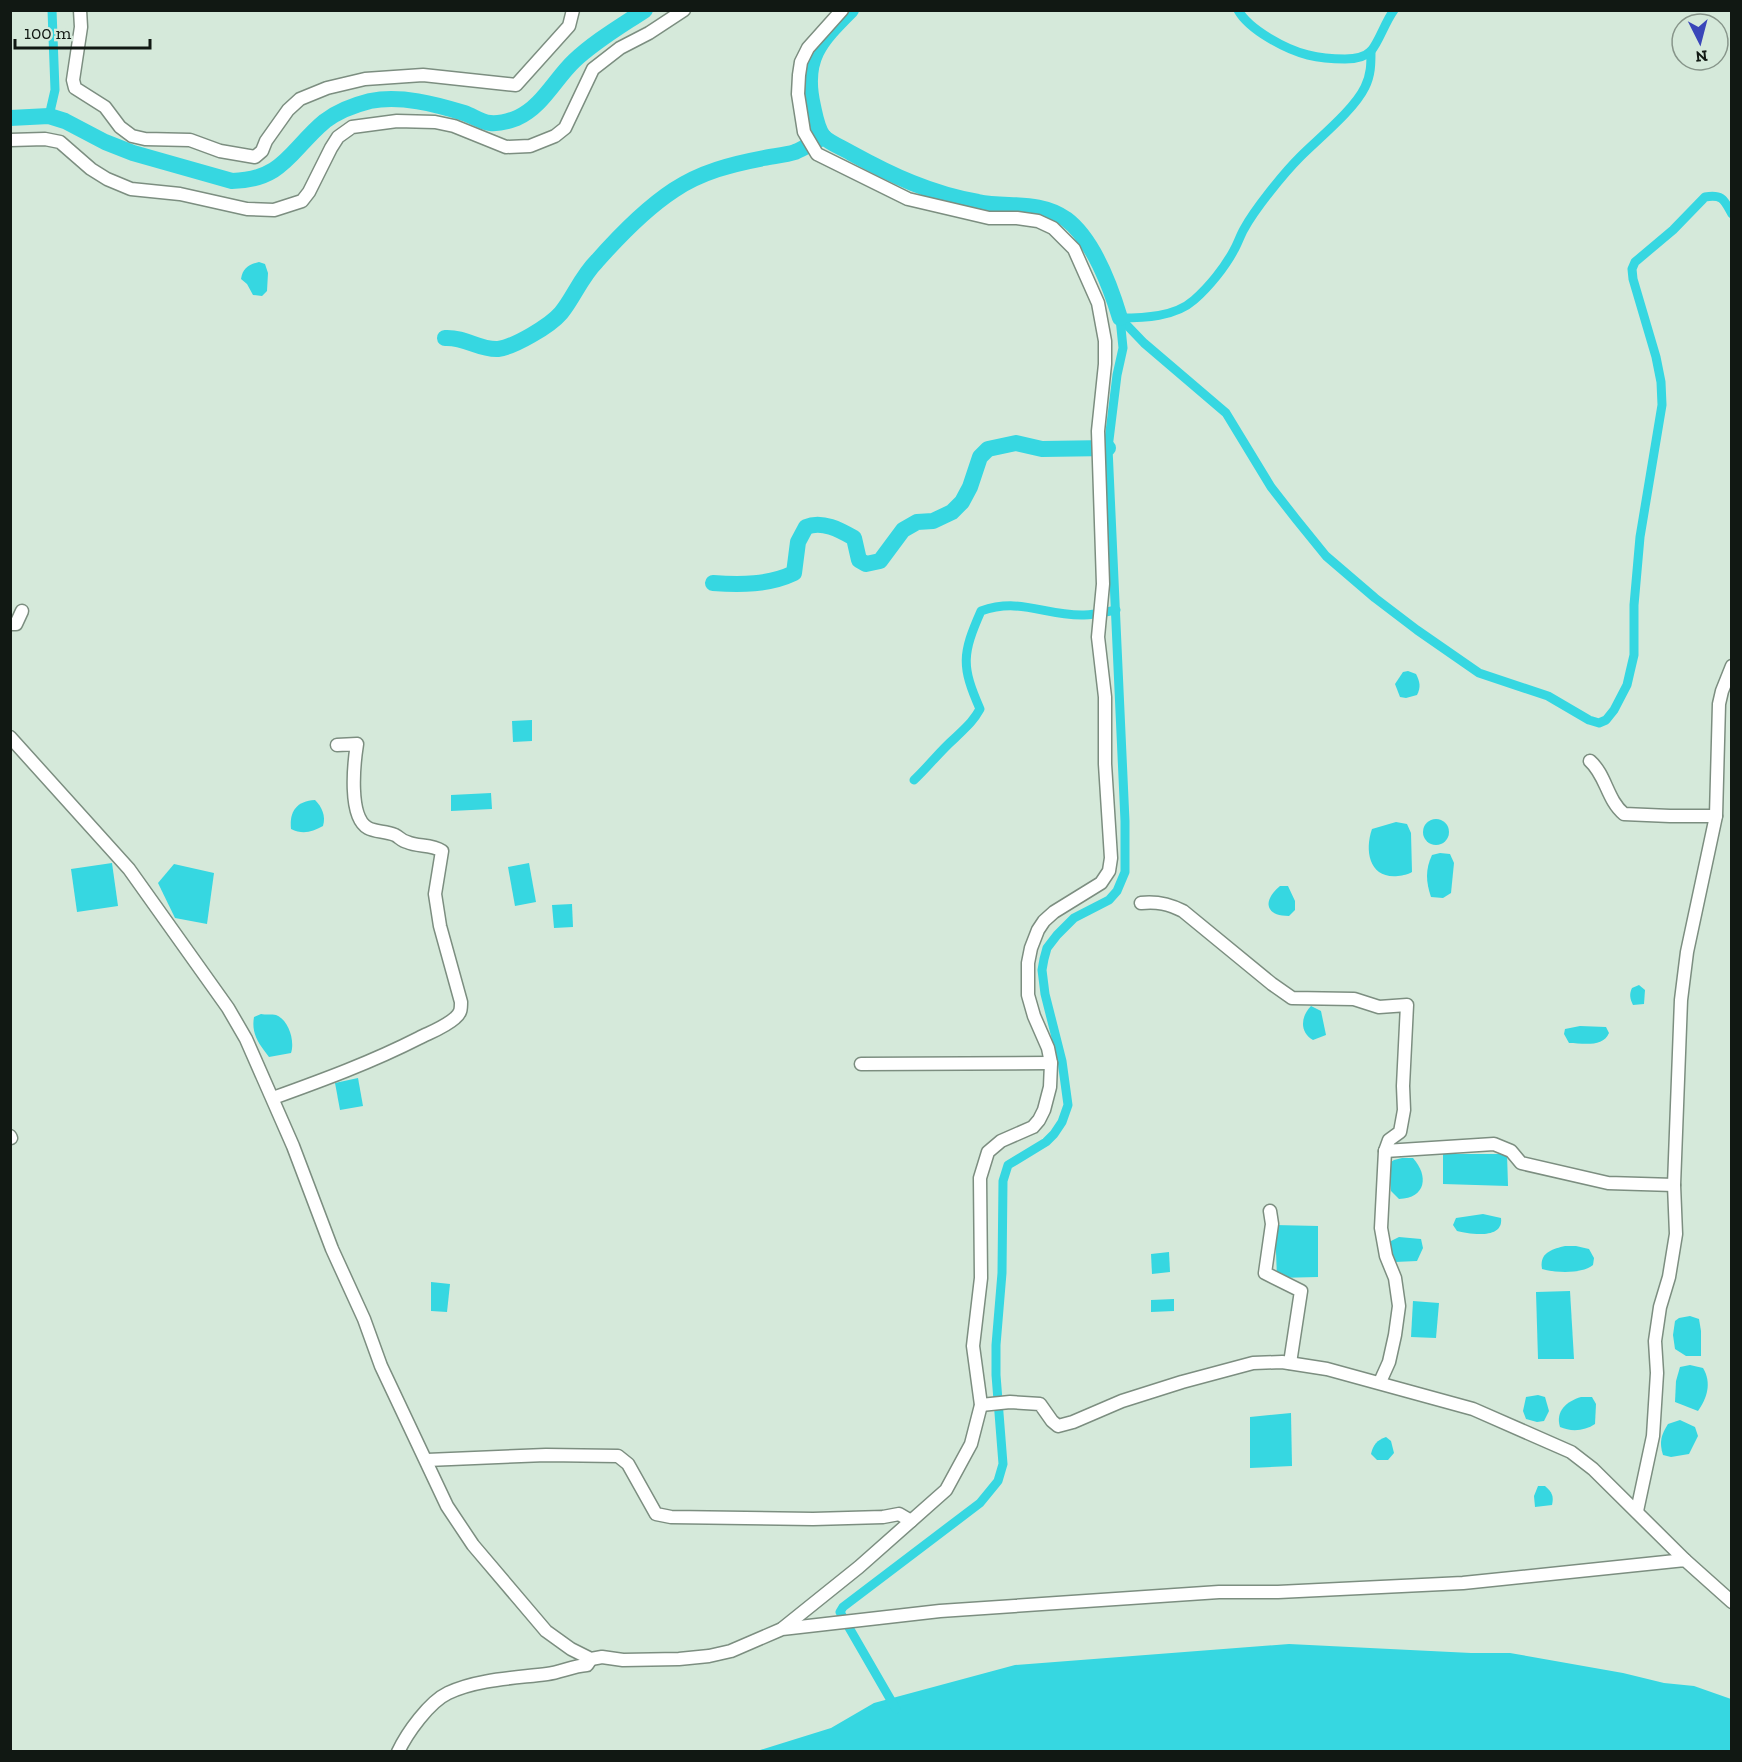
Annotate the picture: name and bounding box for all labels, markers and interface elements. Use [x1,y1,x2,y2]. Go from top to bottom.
scale bar [15,12,150,50]
north arrow [1670,12,1730,72]
text: 100 m [24,22,72,44]
text: N [1694,46,1709,67]

